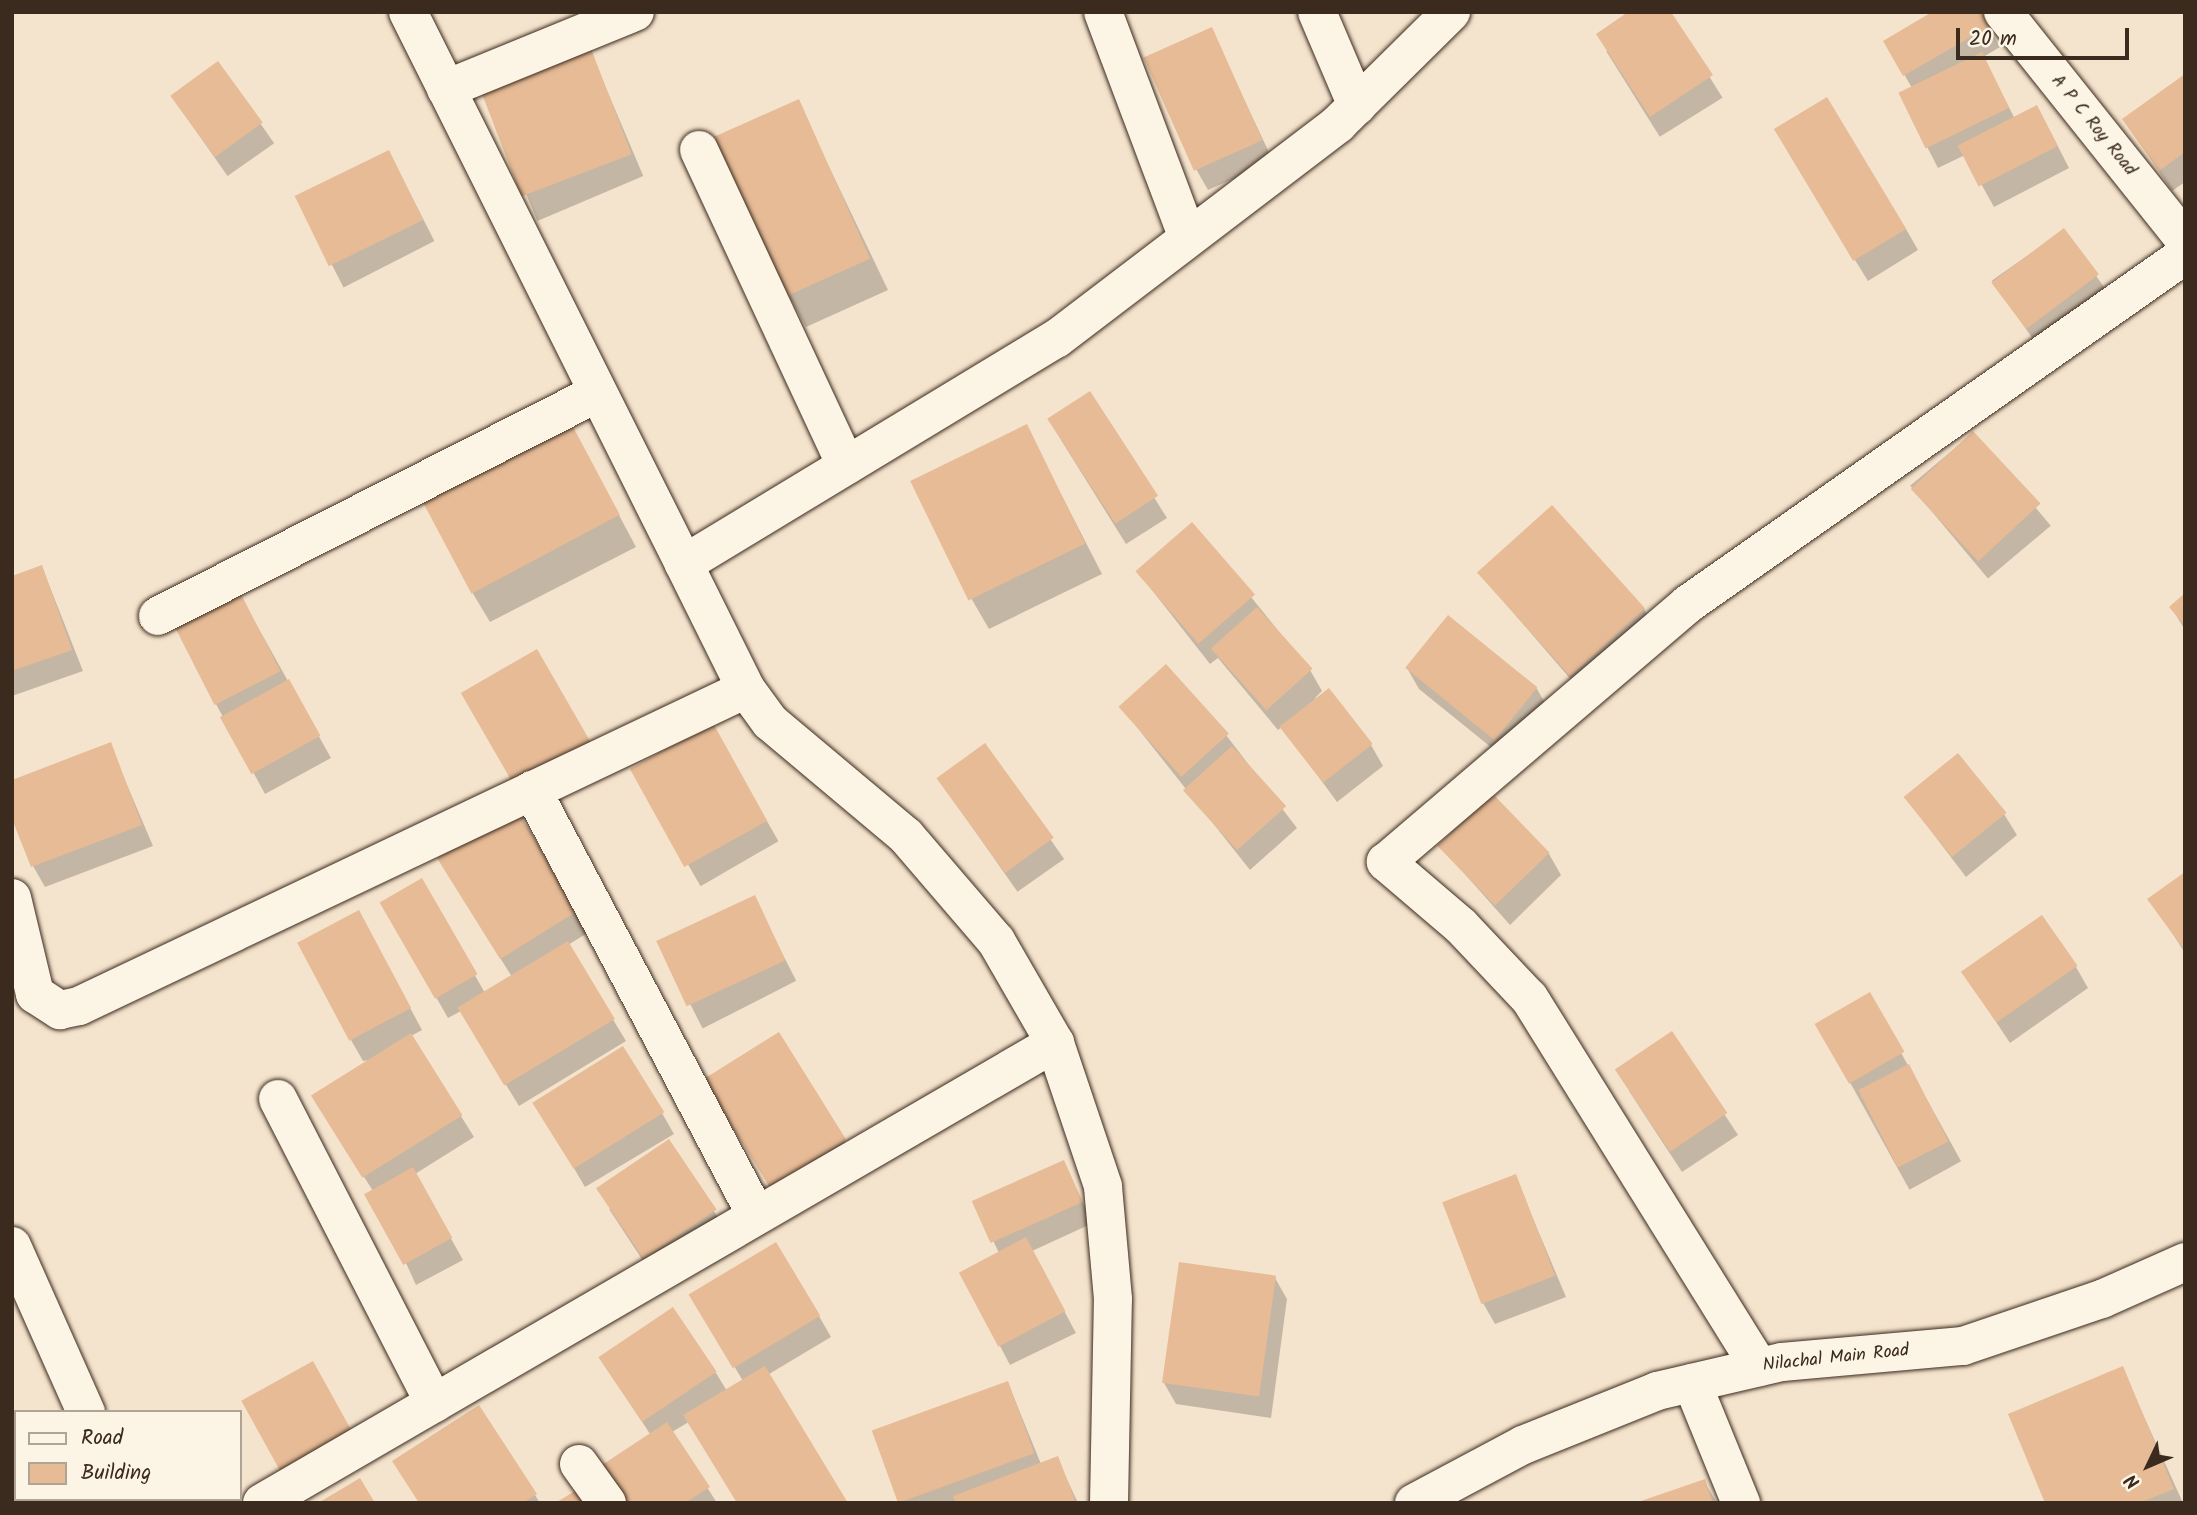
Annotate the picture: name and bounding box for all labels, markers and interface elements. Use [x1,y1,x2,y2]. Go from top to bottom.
scale bar [1959,14,2132,58]
text: 20 m [1969,23,2017,56]
street label: A P C Roy Road [2046,71,2140,181]
street label: Nilachal Main Road [1762,1341,1910,1377]
legend [14,1410,242,1501]
text: Road [81,1422,123,1455]
north arrow [2113,1431,2183,1501]
text: Building [81,1457,151,1490]
text: N [2118,1466,2148,1495]

